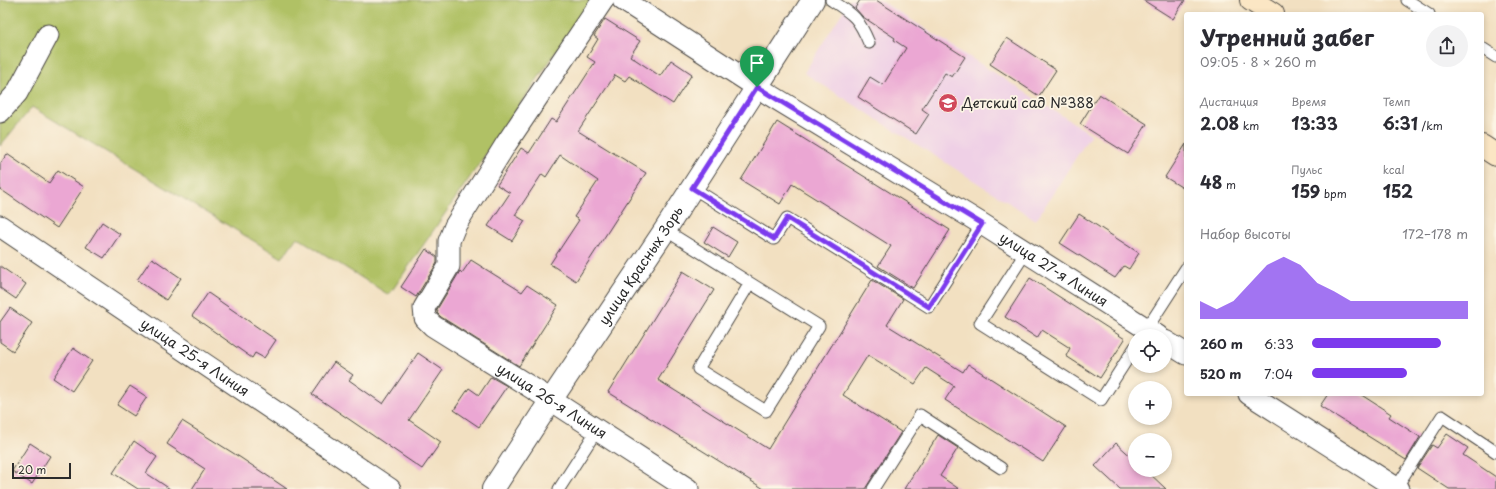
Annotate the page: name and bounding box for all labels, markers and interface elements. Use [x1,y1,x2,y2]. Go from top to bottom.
text: Утренний забег [1200,20,1374,53]
button: share [1426,25,1468,67]
pin [740,46,774,87]
icon: arrive [746,52,768,74]
text: 09:05 · 8 × 260 m [1200,52,1317,71]
school or university icon: Детский сад №388 [937,92,959,114]
place label: Детский сад №388 [961,92,1094,113]
text: Дистанция [1200,93,1258,110]
text: Время [1291,93,1326,110]
text: Темп [1383,93,1410,110]
text: 2.08 [1200,110,1239,136]
text: 13:33 [1291,110,1338,136]
text: 6:31 [1383,110,1418,136]
text: km [1239,117,1259,134]
text: /km [1418,117,1443,134]
text: Пульс [1291,161,1322,178]
text: kcal [1383,161,1405,178]
text: 48 [1200,169,1222,195]
text: m [1222,176,1236,193]
text: 159 [1291,178,1320,204]
text: 152 [1383,178,1413,204]
text: bpm [1320,185,1347,202]
street label: улица Красных Зорь [593,201,688,329]
text: Набор высоты [1200,224,1291,243]
text: 172–178 m [1402,224,1468,243]
street label: улица 27-я Линия [995,227,1112,312]
street label: улица 25-я Линия [137,313,254,401]
map controls [1128,329,1172,477]
button: locate [1128,329,1172,373]
text: 260 m [1200,334,1243,353]
text: 6:33 [1264,334,1294,353]
street label: улица 26-я Линия [493,357,611,444]
text: 520 m [1200,364,1241,383]
text: 7:04 [1264,364,1293,383]
button: + [1128,381,1172,425]
button: − [1128,433,1172,477]
scale bar [12,461,71,480]
text: 20 m [18,461,46,478]

